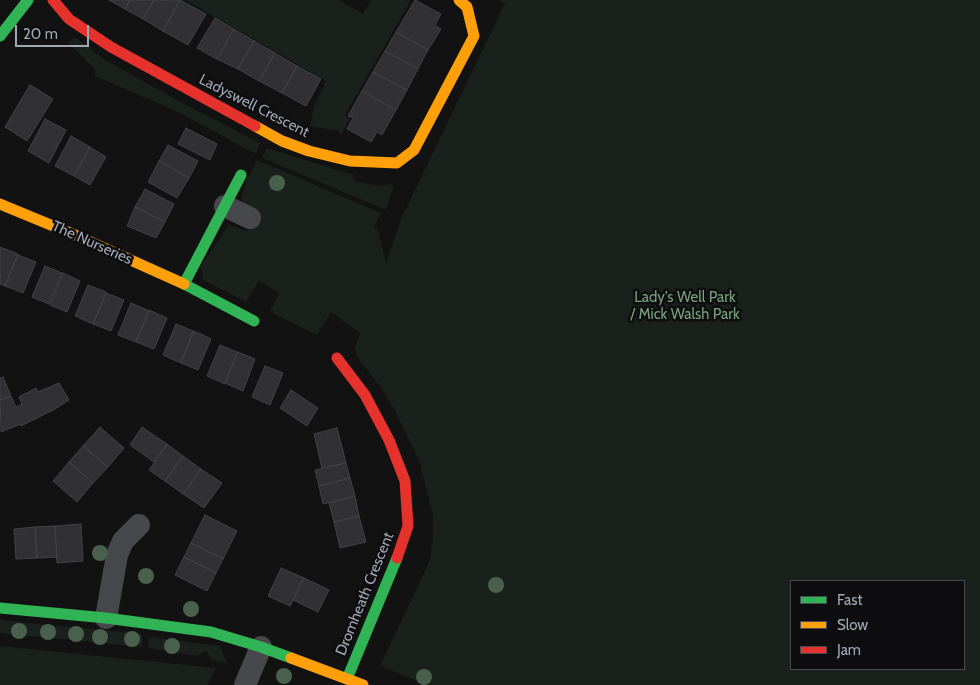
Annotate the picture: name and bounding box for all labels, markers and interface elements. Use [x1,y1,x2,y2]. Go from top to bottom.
scale bar [18,15,91,47]
text: 20 m [23,25,58,43]
street label: Ladyswell Crescent [196,71,312,141]
street label: The Nurseries [49,217,135,269]
park label: Lady's Well Park / Mick Walsh Park [630,289,740,324]
street label: Dromheath Crescent [332,530,398,658]
legend [790,580,965,670]
text: Fast [837,591,862,609]
text: Slow [837,616,868,634]
text: Jam [837,641,861,659]

